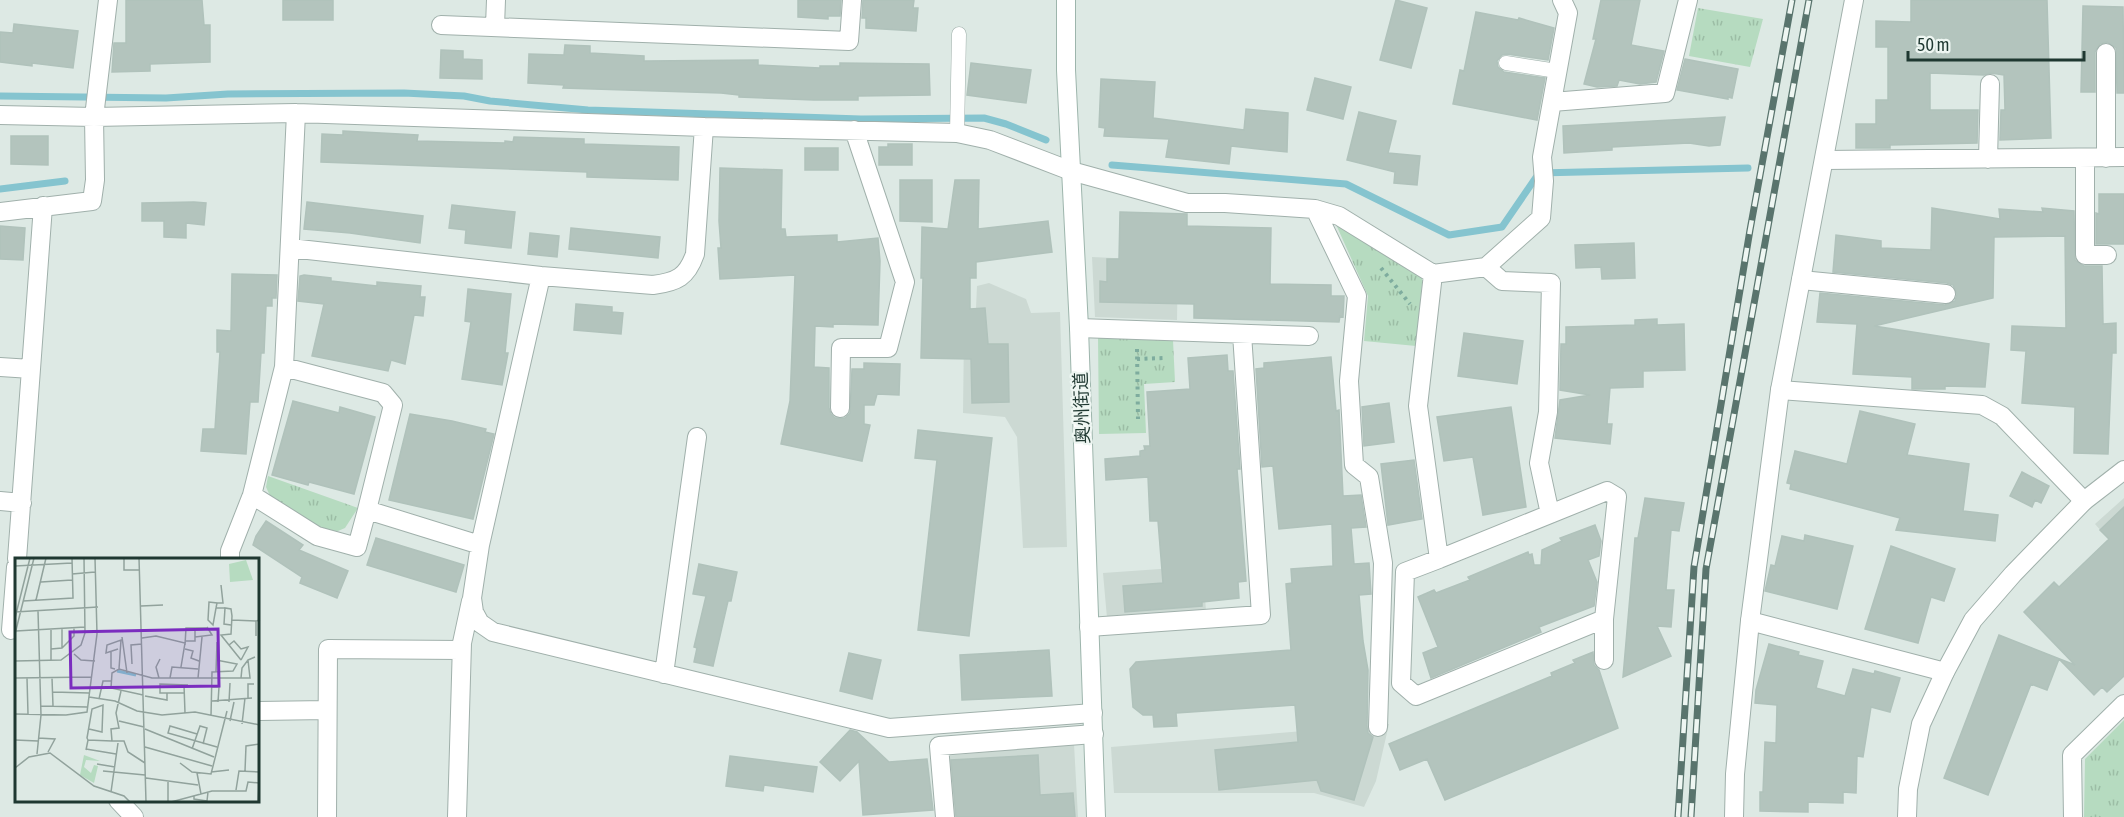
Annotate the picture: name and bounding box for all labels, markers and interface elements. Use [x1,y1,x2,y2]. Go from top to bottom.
scale bar [1908,24,2084,62]
text: 50 m [1917,34,1949,55]
street label: 奥州街道 [1070,372,1093,444]
inset map [15,558,260,802]

